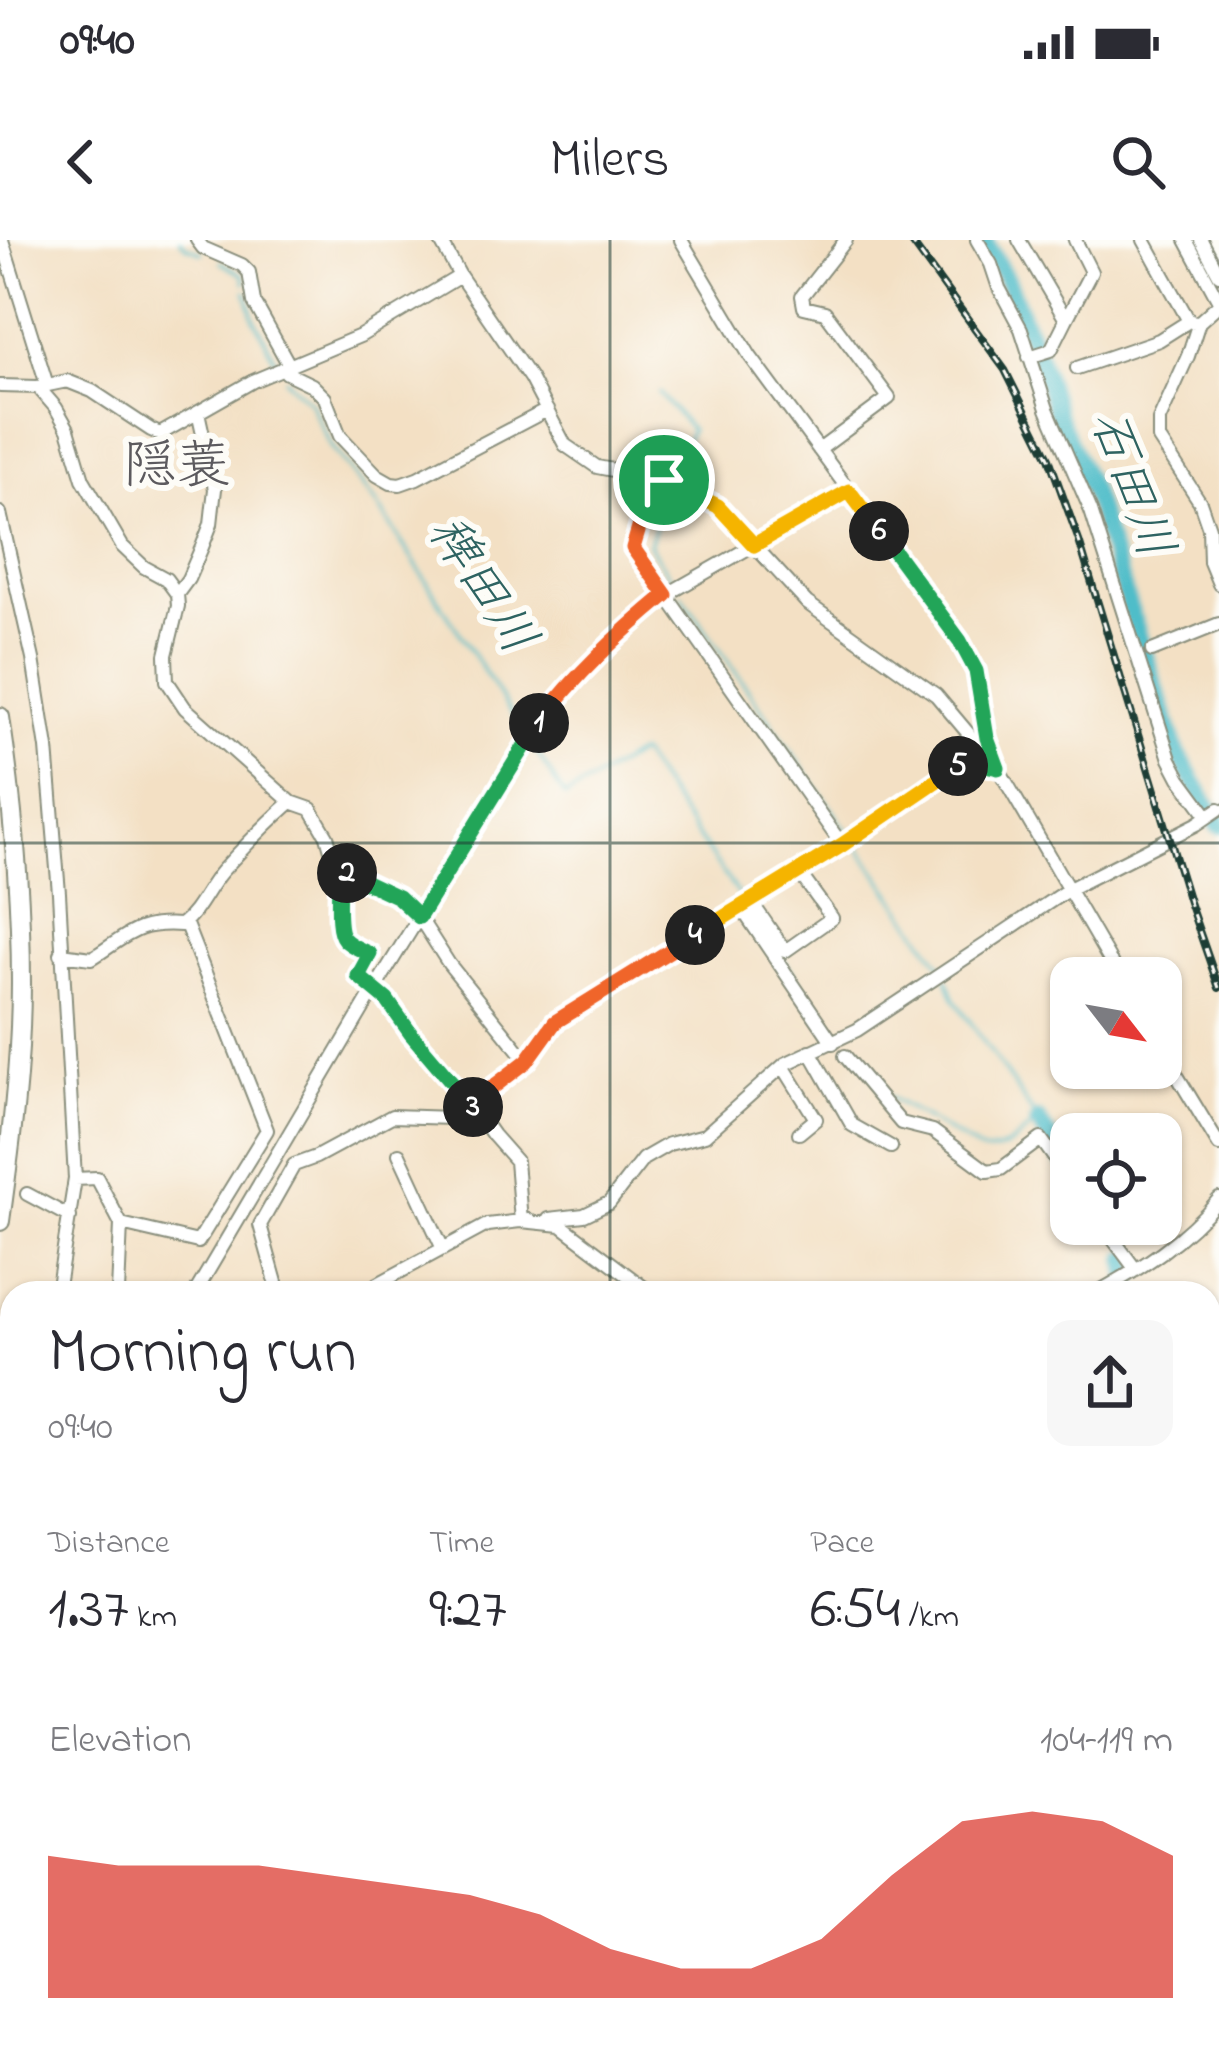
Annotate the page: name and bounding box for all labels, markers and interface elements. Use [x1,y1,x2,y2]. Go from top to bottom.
text: 09:40 [60,9,135,75]
text: Milers [550,123,670,201]
icon: back [48,129,114,195]
icon: search [1105,129,1171,195]
water label: 石田川 [1068,400,1190,570]
pin [613,429,715,531]
district label: 隠蓑 [122,430,230,508]
icon: arrive [631,447,697,513]
water label: 稗田川 [407,501,553,671]
pin: 6 [849,501,909,561]
text: 6 [872,507,886,555]
pin: 1 [509,693,569,753]
text: 1 [534,699,544,747]
pin: 5 [928,736,988,796]
text: 5 [949,742,967,790]
pin: 2 [317,843,377,903]
text: 2 [339,849,355,897]
pin: 4 [665,905,725,965]
text: 4 [688,911,702,959]
north arrow [1050,957,1182,1089]
map controls [1050,957,1182,1245]
pin: 3 [443,1077,503,1137]
text: 3 [466,1083,480,1131]
button: locate [1050,1113,1182,1245]
text: Morning run [48,1307,357,1403]
button: share [1047,1320,1173,1446]
text: 09:40 [48,1400,113,1457]
text: Distance [48,1520,170,1568]
text: Time [429,1520,494,1568]
text: Pace [810,1520,874,1568]
text: 1.37 [48,1568,129,1655]
text: 9:27 [429,1568,507,1655]
text: 6:54 [810,1568,901,1655]
text: km [129,1594,177,1642]
text: /km [901,1594,959,1642]
text: Elevation [48,1713,191,1770]
text: 104–119 m [1040,1713,1173,1770]

